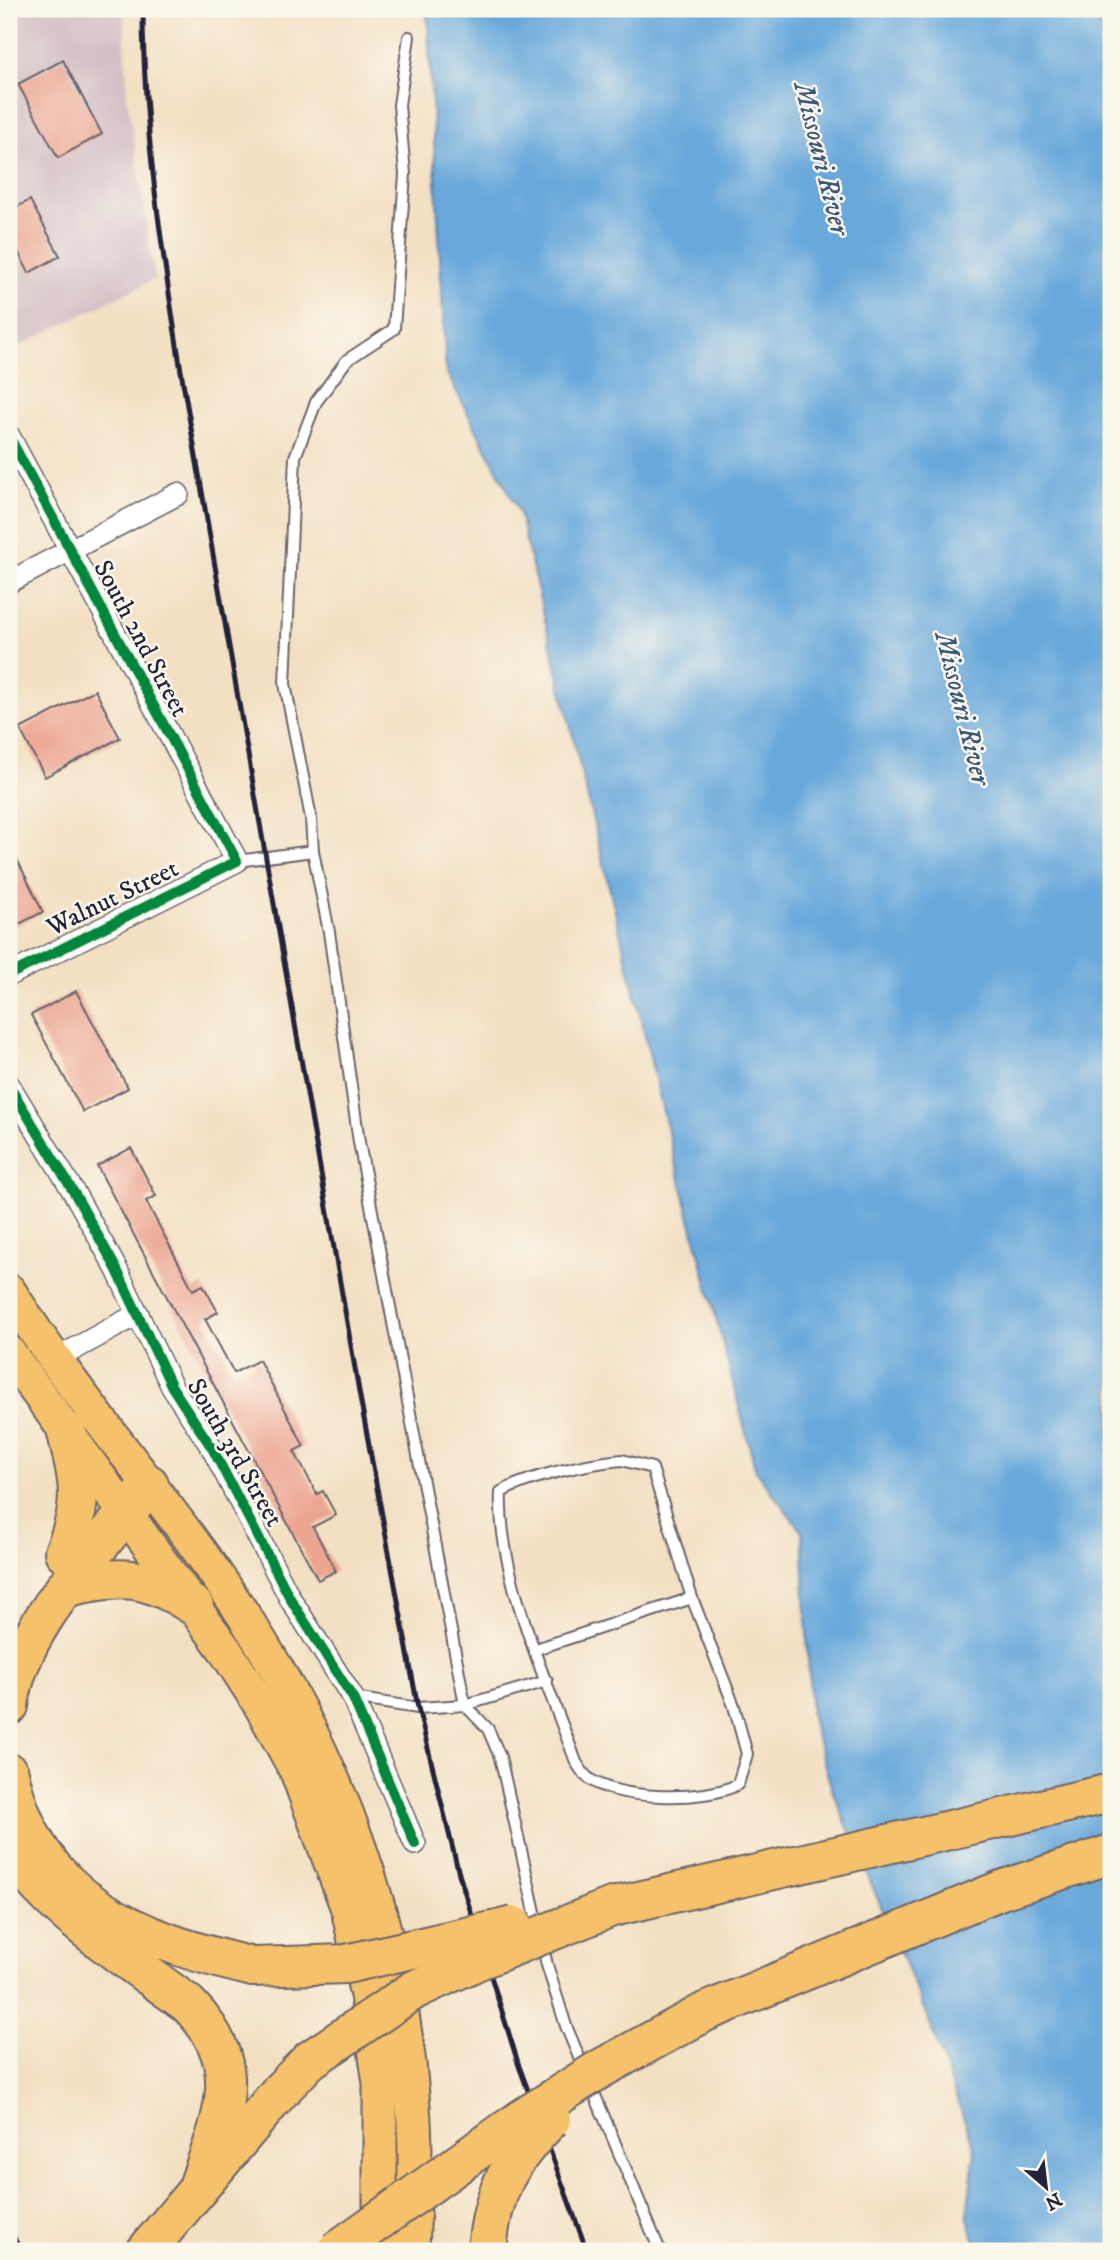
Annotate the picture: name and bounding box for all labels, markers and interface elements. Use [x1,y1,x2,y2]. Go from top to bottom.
water label: Missouri River [785,76,858,241]
street label: South 2nd Street [86,555,196,723]
water label: Missouri River [926,626,999,791]
street label: Walnut Street [40,852,184,945]
street label: South 3rd Street [179,1373,290,1533]
north arrow [1012,2152,1082,2222]
text: N [1041,2187,1066,2215]

